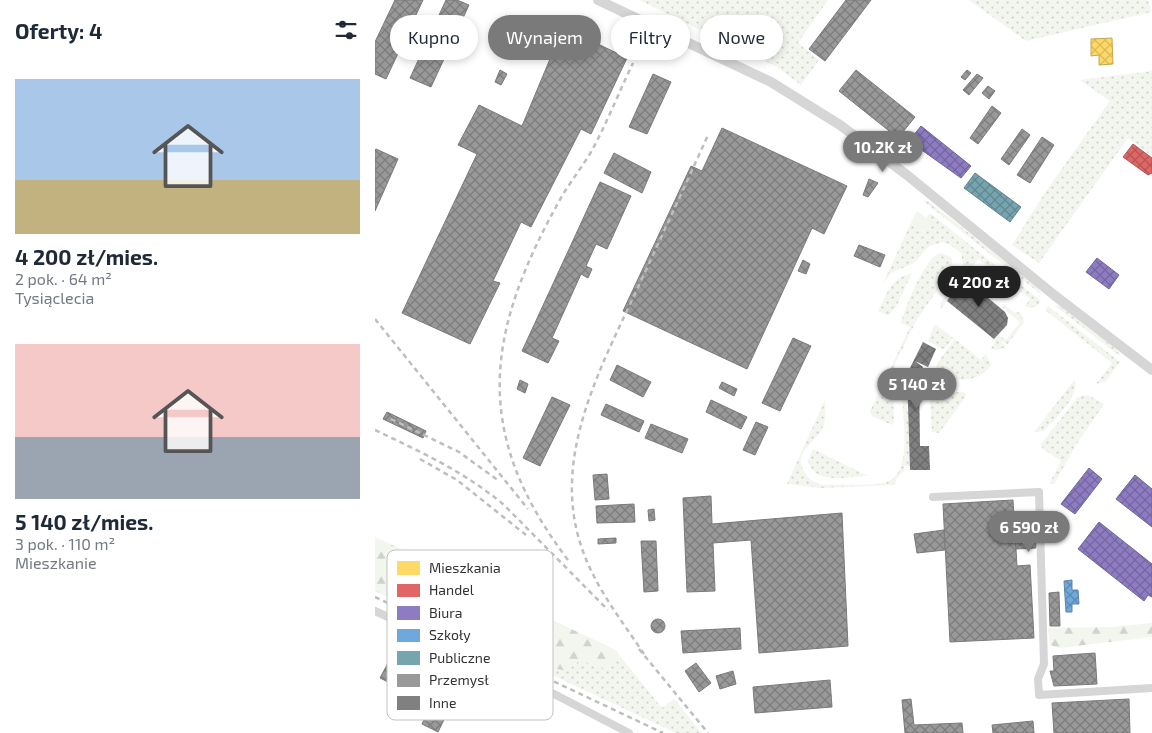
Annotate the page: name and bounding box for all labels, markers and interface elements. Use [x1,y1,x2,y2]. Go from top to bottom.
chip: Kupno [390,15,478,60]
chip: Wynajem [488,15,601,60]
chip: Filtry [611,15,690,60]
chip: Nowe [700,15,783,60]
icon: filters [332,16,360,44]
text: Oferty: 4 [15,18,102,43]
icon: home [143,111,233,201]
pin: 10.2K zł [831,130,935,173]
text: 10.2K zł [854,137,912,156]
text: 4 200 zł/mies. [15,244,158,269]
pin: 4 200 zł [927,266,1031,308]
text: 2 pok. · 64 m² [15,269,112,288]
text: 4 200 zł [949,272,1009,291]
text: Tysiąclecia [15,288,94,307]
pin: 5 140 zł [865,368,969,410]
text: 5 140 zł [888,374,946,393]
icon: home [143,376,233,466]
text: 5 140 zł/mies. [15,509,153,534]
pin: 6 590 zł [977,510,1081,553]
text: 6 590 zł [1000,517,1058,536]
text: 3 pok. · 110 m² [15,534,115,553]
legend [387,550,553,720]
text: Mieszkanie [15,553,97,572]
text: Mieszkania [429,559,501,576]
text: Handel [429,581,475,598]
text: Biura [429,604,462,621]
text: Szkoły [429,626,471,643]
text: Publiczne [429,649,491,666]
text: Przemysł [429,671,489,688]
text: Inne [429,694,456,711]

